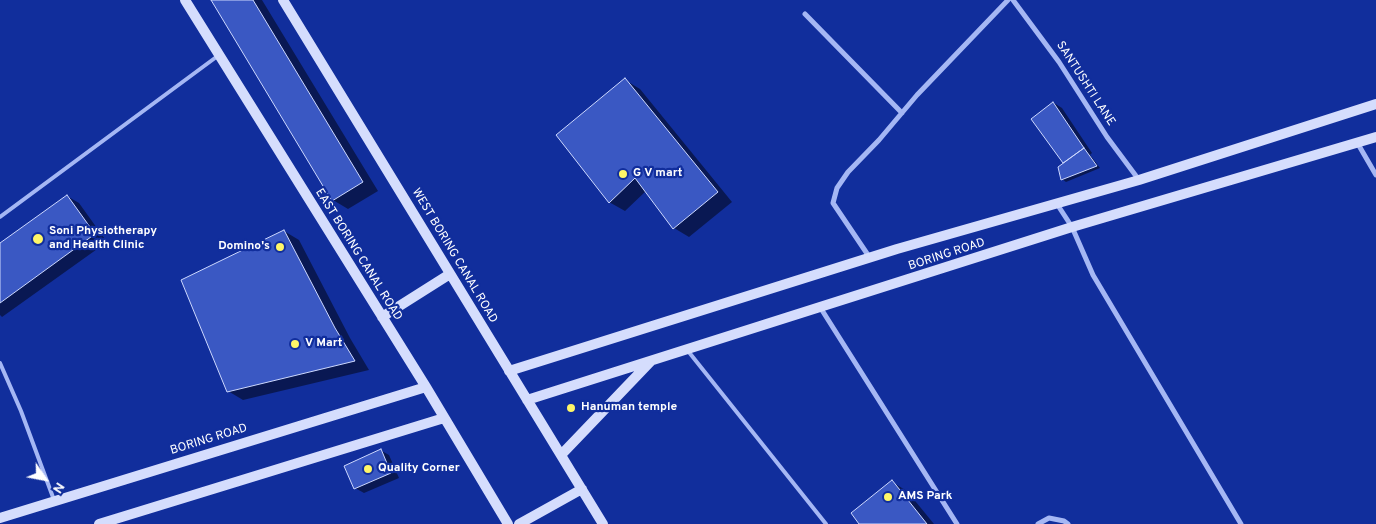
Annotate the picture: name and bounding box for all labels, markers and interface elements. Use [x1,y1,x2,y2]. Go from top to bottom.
street label: SANTUSHTI LANE [1052,39,1118,129]
place label: G V mart [633,167,682,181]
marker: G V mart [617,168,629,180]
street label: EAST BORING CANAL ROAD [311,186,405,324]
street label: WEST BORING CANAL ROAD [408,186,500,326]
place label: Soni Physiotherapy and Health Clinic [49,225,157,253]
marker: Soni Physiotherapy and Health Clinic [31,232,45,246]
street label: BORING ROAD [907,236,987,274]
place label: Domino's [218,240,270,254]
marker: Domino's [274,241,286,253]
place label: V Mart [305,337,342,351]
marker: V Mart [289,338,301,350]
place label: Hanuman temple [581,401,677,415]
marker: Hanuman temple [565,402,577,414]
street label: BORING ROAD [169,421,249,459]
north arrow [20,454,70,504]
place label: Quality Corner [378,462,460,476]
marker: Quality Corner [362,463,374,475]
text: N [48,479,68,496]
place label: AMS Park [898,490,952,504]
marker: AMS Park [882,491,894,503]

